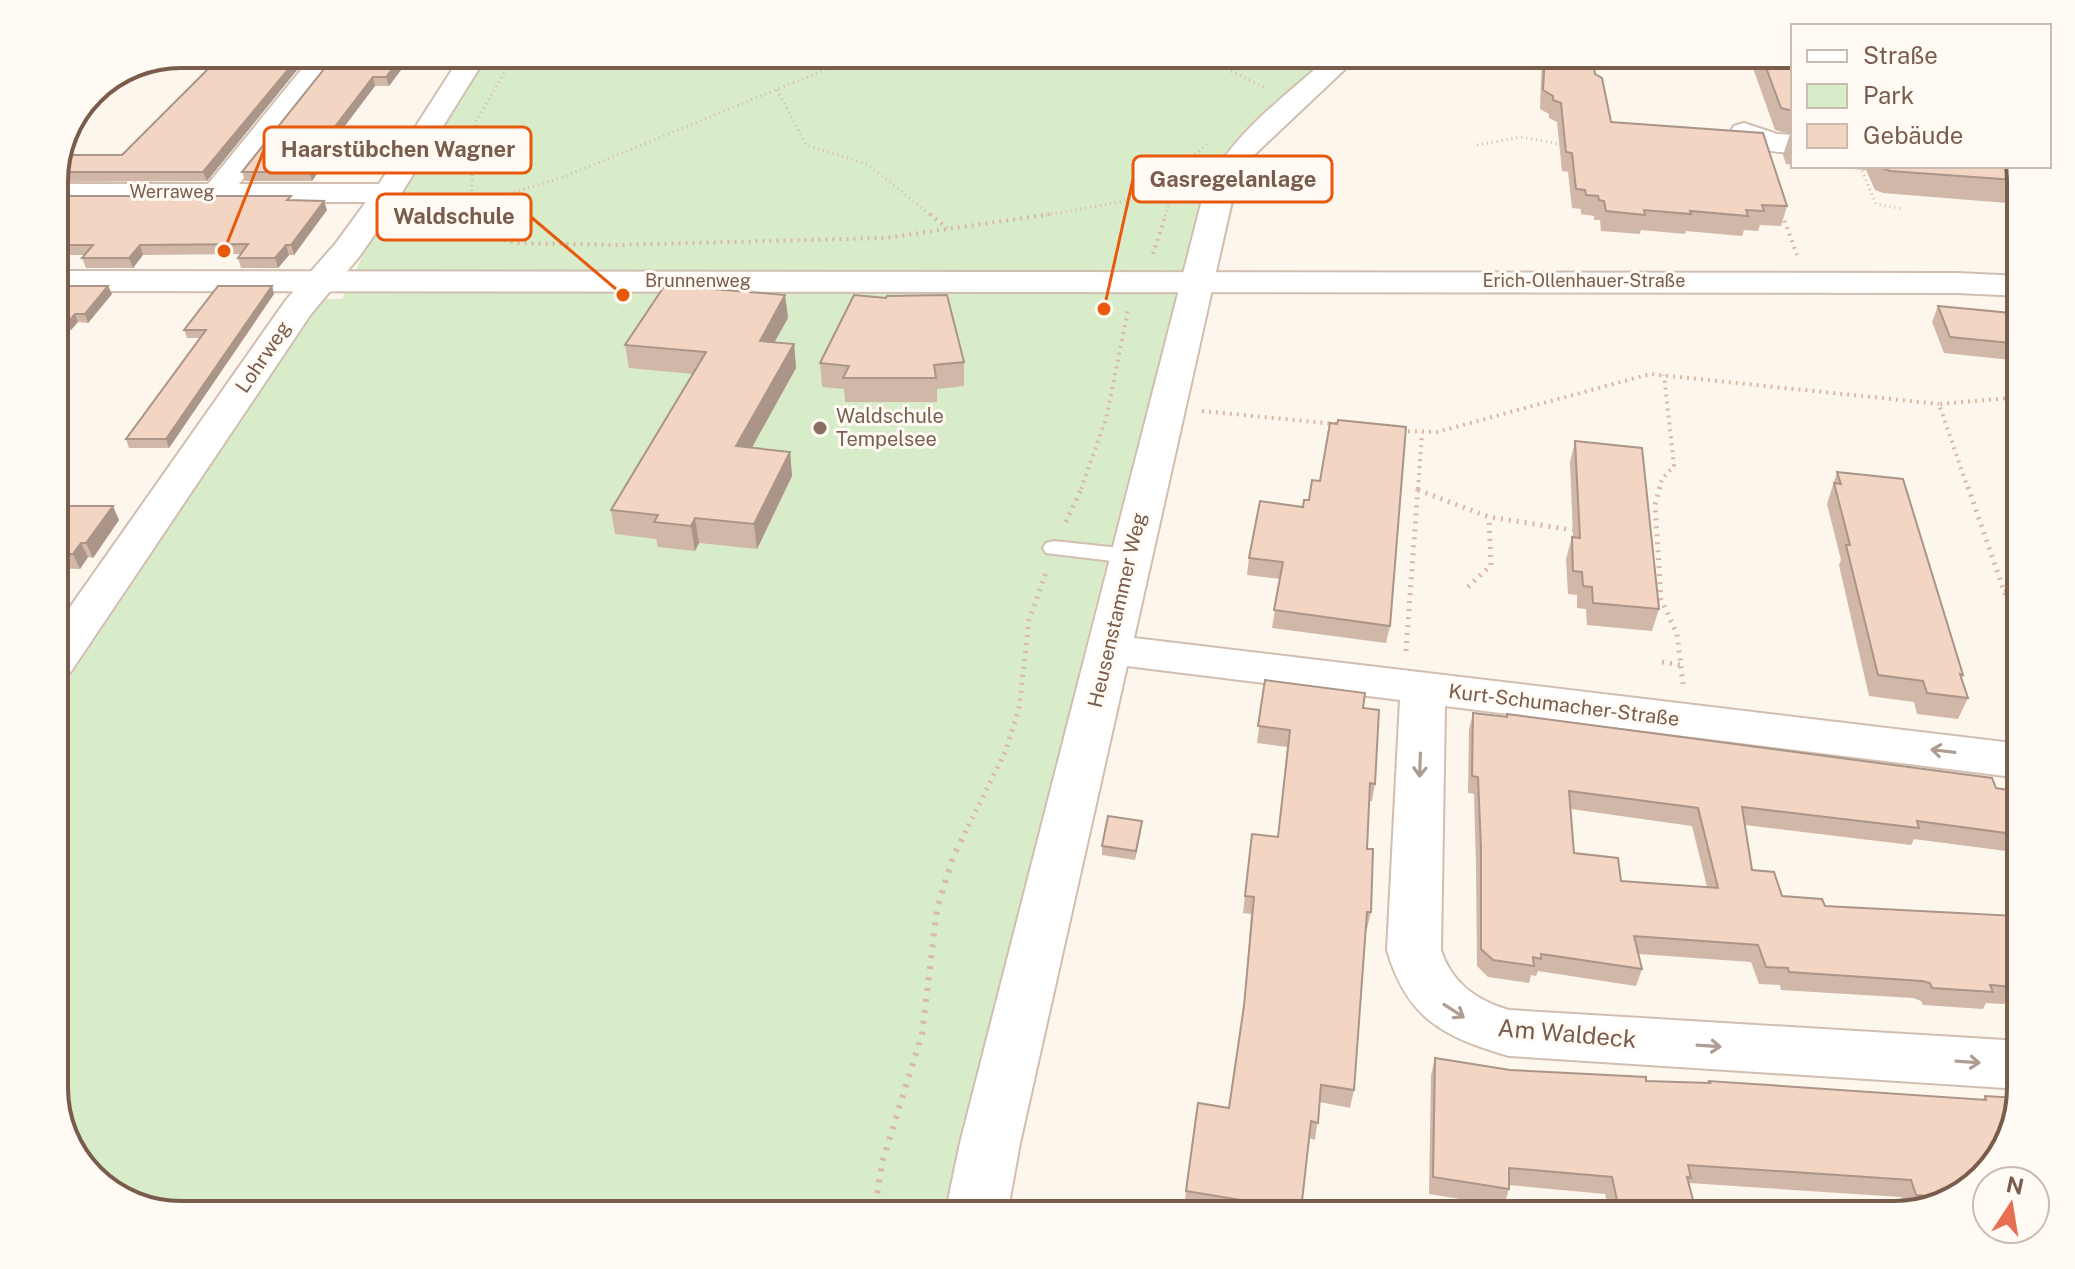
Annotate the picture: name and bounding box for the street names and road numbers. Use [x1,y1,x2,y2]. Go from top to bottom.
street label: Werraweg [129,181,215,202]
street label: Brunnenweg [645,270,751,291]
street label: Erich-Ollenhauer-Straße [1483,270,1685,291]
street label: Lohrweg [230,317,296,397]
street label: Heusenstammer Weg [1083,510,1151,710]
street label: Kurt-Schumacher-Straße [1447,679,1681,731]
street label: Am Waldeck [1497,1013,1638,1053]

